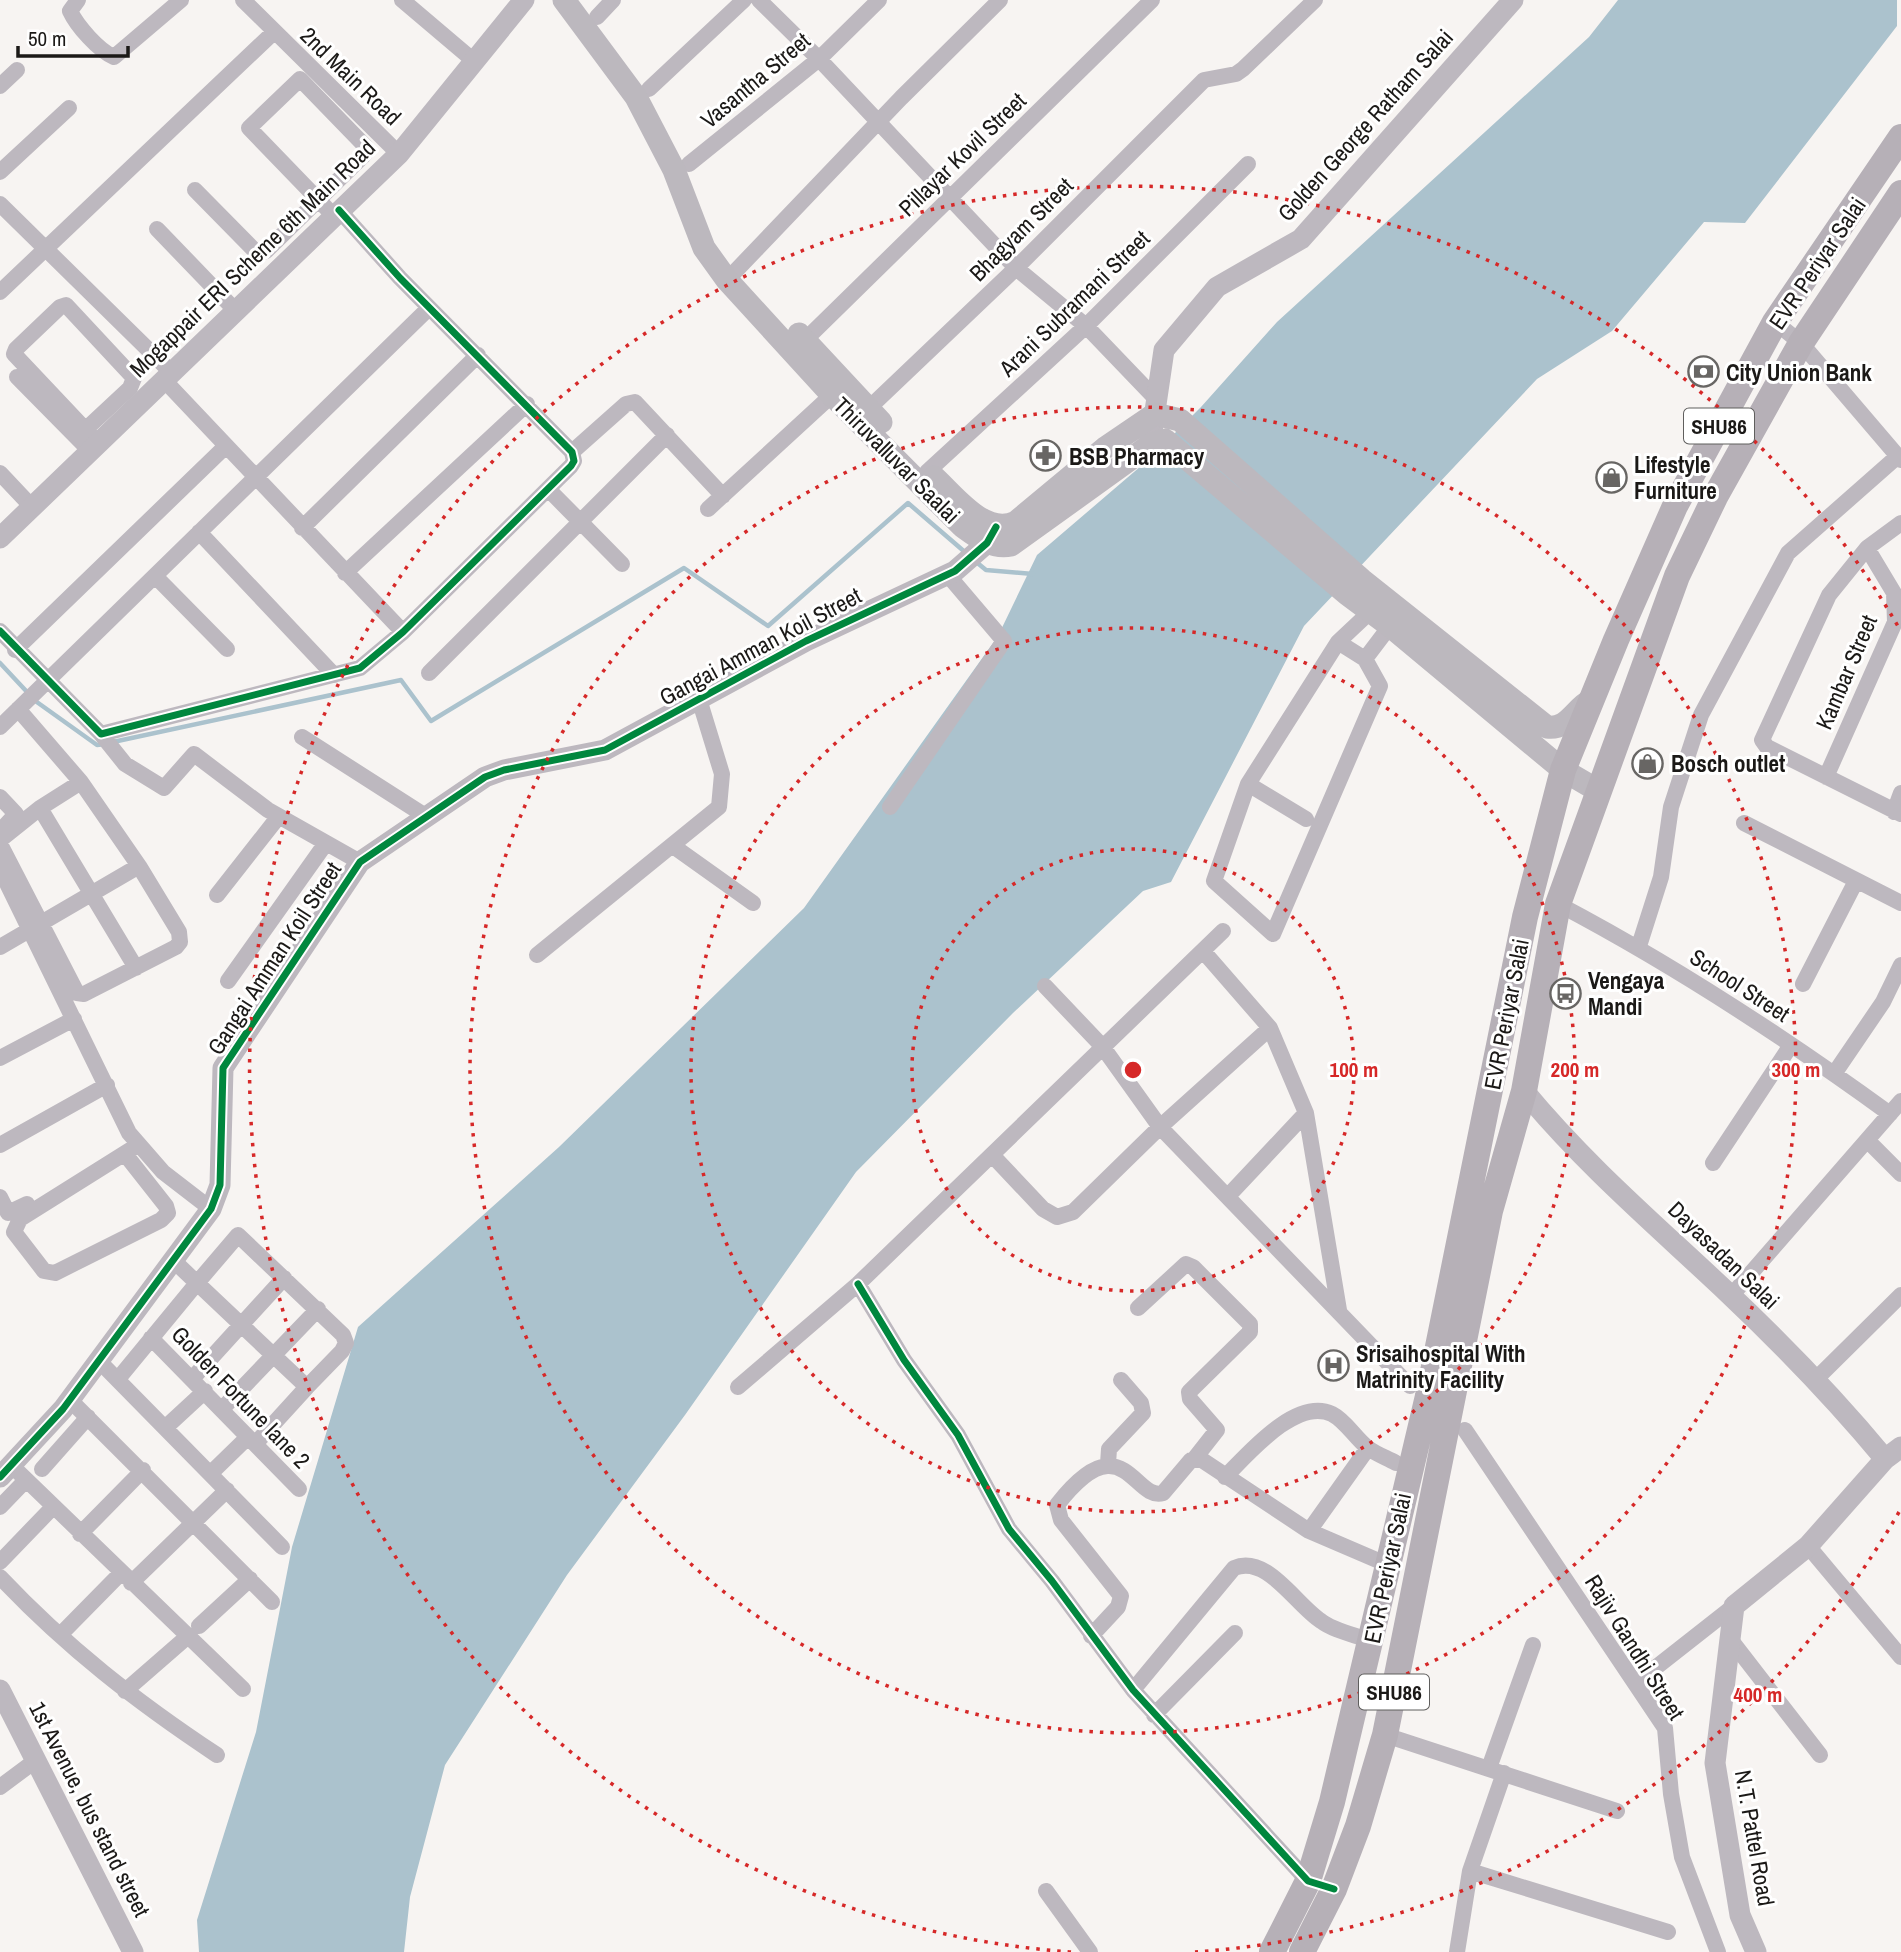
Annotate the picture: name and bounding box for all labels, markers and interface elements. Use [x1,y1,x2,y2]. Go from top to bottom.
scale bar [18,14,128,58]
street label: 2nd Main Road [294,20,408,132]
street label: Golden George Ratham Salai [1270,22,1460,228]
text: 50 m [28,24,66,53]
street label: Vasantha Street [694,25,816,135]
street label: Pillayar Kovil Street [892,85,1032,223]
street label: Mogappair ERI Scheme 6th Main Road [122,132,382,384]
street label: Bhagyam Street [962,170,1080,288]
street label: EVR Periyar Salai [1761,191,1873,335]
street label: Arani Subramani Street [991,223,1156,384]
bank icon: City Union Bank [1686,355,1720,389]
place label: City Union Bank [1726,357,1872,388]
street label: Thiruvalluvar Saalai [827,390,967,530]
road number: SHU86 [1684,408,1754,444]
pharmacy icon: BSB Pharmacy [1029,439,1063,473]
place label: BSB Pharmacy [1069,441,1205,472]
place label: Lifestyle Furniture [1634,449,1717,506]
shop icon: Lifestyle Furniture [1594,460,1628,494]
street label: Gangai Amman Koil Street [654,580,866,712]
street label: Kambar Street [1808,610,1884,734]
shop icon: Bosch outlet [1631,746,1665,780]
place label: Bosch outlet [1671,748,1785,779]
street label: Gangai Amman Koil Street [200,855,348,1061]
street label: EVR Periyar Salai [1476,936,1536,1092]
street label: School Street [1684,941,1796,1029]
place label: Vengaya Mandi [1588,965,1665,1022]
bus stop icon: Vengaya Mandi [1548,976,1582,1010]
text: 100 m [1330,1055,1378,1084]
text: 200 m [1551,1055,1599,1084]
text: 300 m [1772,1055,1820,1084]
centre of rings [1121,1058,1145,1082]
street label: Dayasadan Salai [1662,1194,1786,1316]
street label: Golden Fortune lane 2 [165,1319,317,1475]
place label: Srisaihospital With Matrinity Facility [1356,1338,1526,1395]
hospital icon: Srisaihospital With Matrinity Facility [1316,1349,1350,1383]
street label: EVR Periyar Salai [1356,1490,1418,1646]
street label: Rajiv Gandhi Street [1578,1569,1692,1725]
road number: SHU86 [1359,1674,1429,1710]
text: 400 m [1734,1680,1782,1709]
street label: 1st Avenue, bus stand street [22,1696,158,1922]
street label: N.T. Pattel Road [1728,1768,1782,1908]

